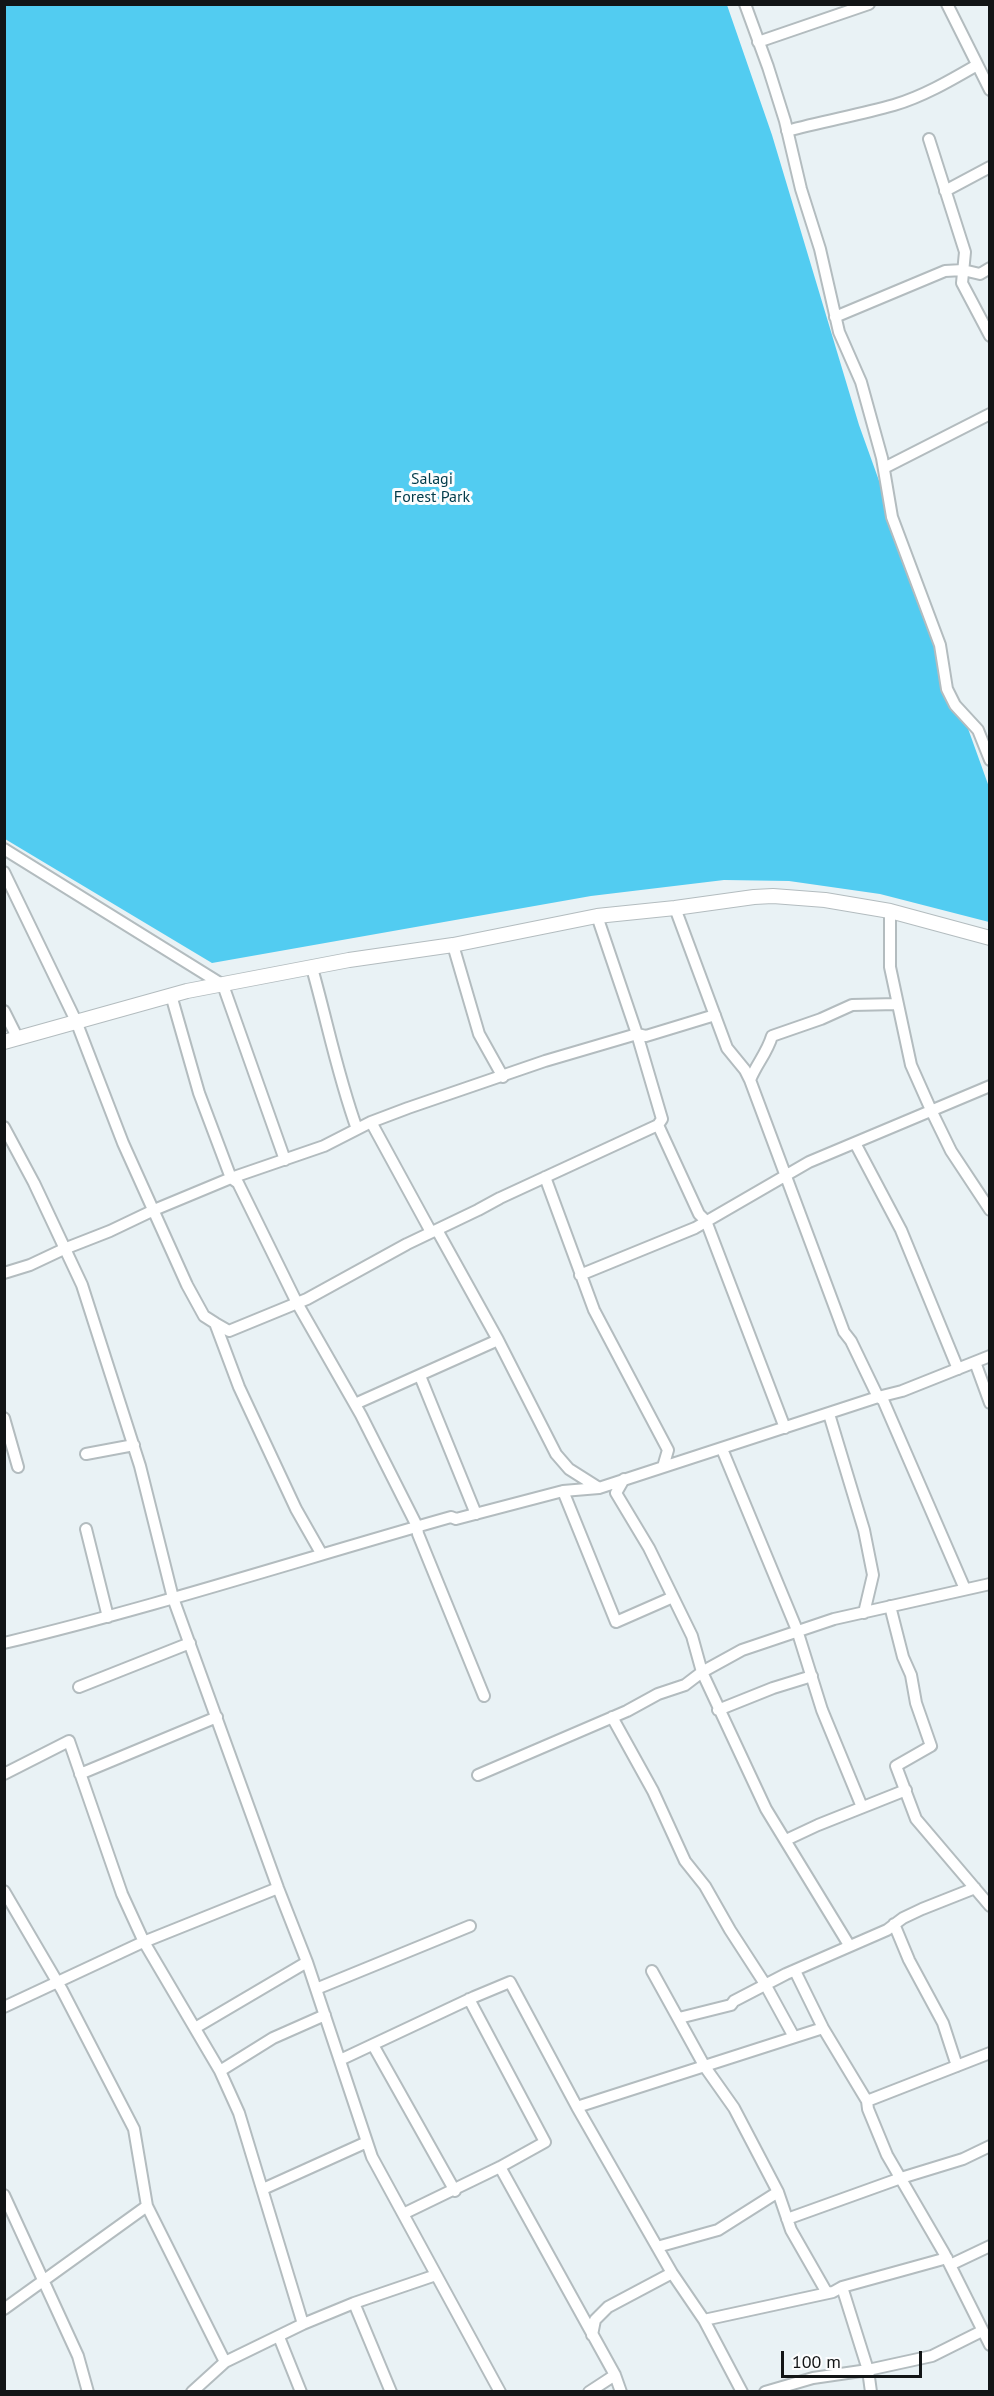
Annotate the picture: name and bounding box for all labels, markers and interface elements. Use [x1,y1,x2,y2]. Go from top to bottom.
park label: Salagi Forest Park [394,469,470,507]
scale bar [784,2339,925,2377]
text: 100 m [792,2350,841,2373]

